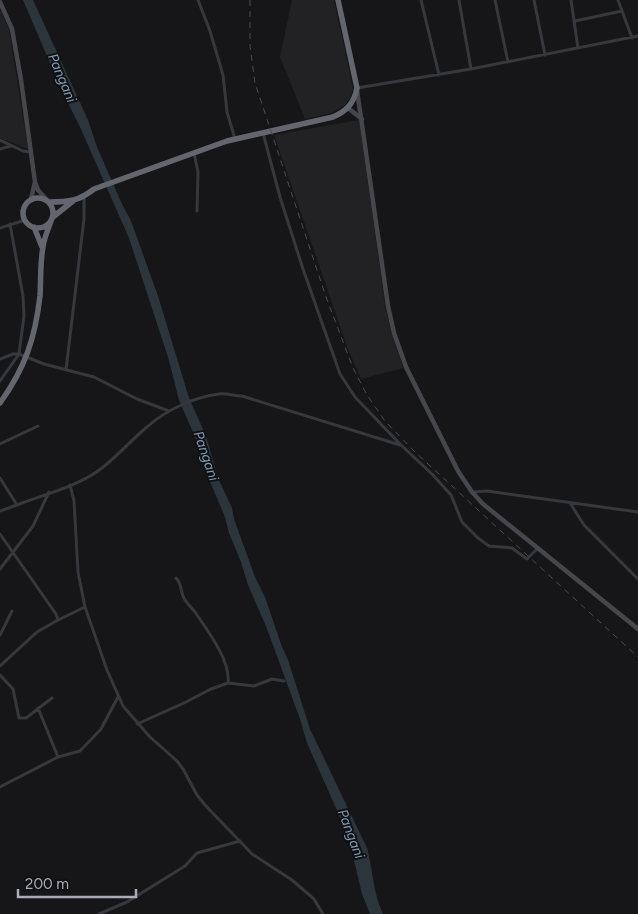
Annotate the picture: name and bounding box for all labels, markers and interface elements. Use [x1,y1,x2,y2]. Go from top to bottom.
water label: Pangani [44,51,80,106]
water label: Pangani [190,429,223,484]
water label: Pangani [334,807,368,862]
scale bar [18,866,135,898]
text: 200 m [25,875,69,893]

